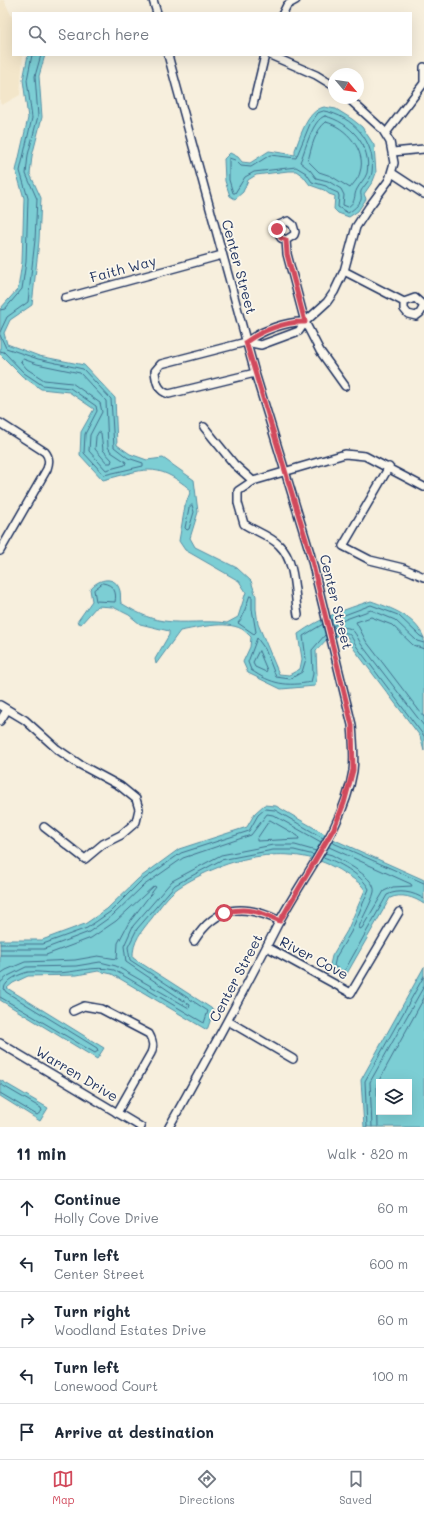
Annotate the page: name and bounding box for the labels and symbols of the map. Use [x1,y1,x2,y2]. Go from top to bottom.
north arrow [328,68,364,104]
street label: Center Street [218,217,261,316]
route end [268,220,286,238]
street label: Faith Way [88,251,158,286]
street label: Center Street [315,552,357,651]
route start [215,904,233,922]
street label: Center Street [204,930,267,1025]
street label: River Cove [277,932,352,984]
street label: Warren Drive [33,1041,122,1106]

